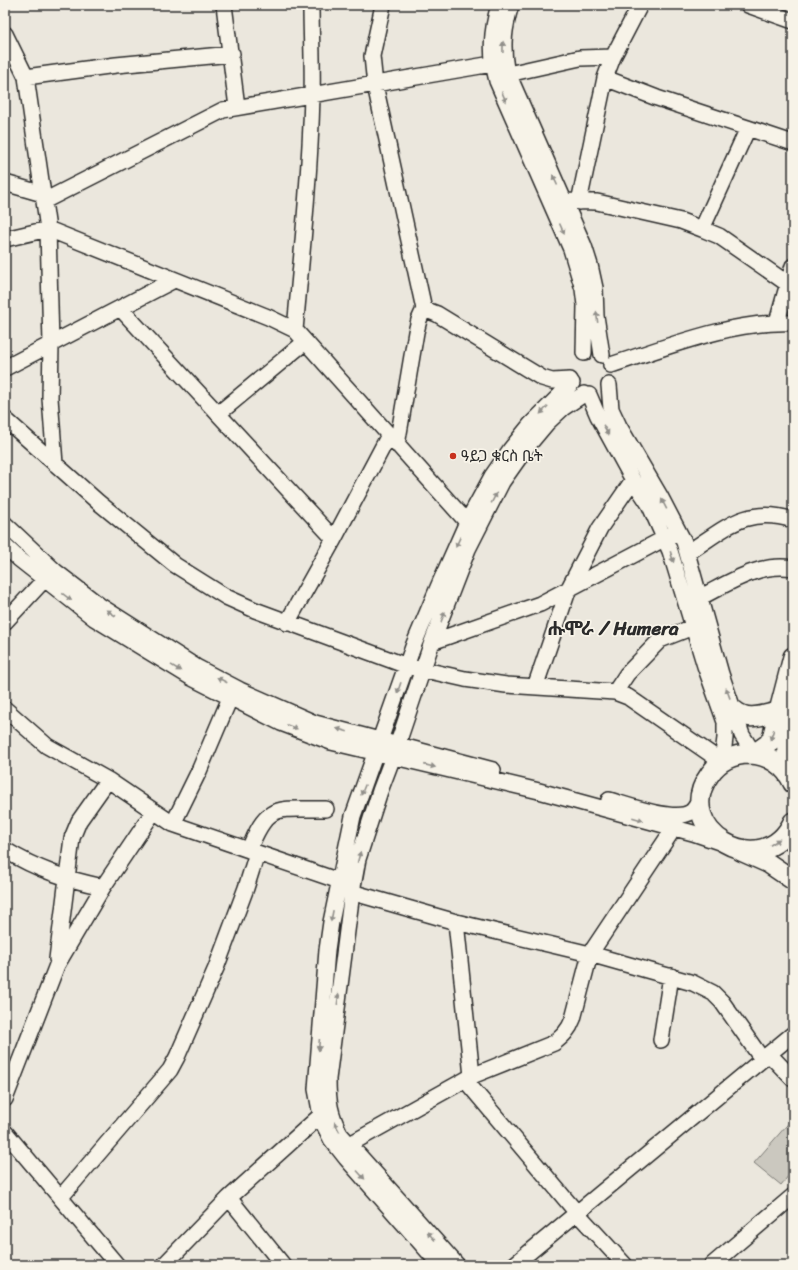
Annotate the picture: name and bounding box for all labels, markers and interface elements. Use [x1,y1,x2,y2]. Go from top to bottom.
one-way arrow [500,41,507,53]
one-way arrow [501,92,507,104]
one-way arrow [552,175,558,186]
one-way arrow [559,223,565,234]
one-way arrow [594,311,600,323]
one-way arrow [539,405,548,415]
one-way arrow [602,424,609,436]
place label: ዓይጋ ቁርስ ቤት [461,443,543,469]
marker: ዓይጋ ቁርስ ቤት [448,451,458,461]
one-way arrow [491,492,497,504]
one-way arrow [661,498,667,510]
one-way arrow [455,536,461,548]
one-way arrow [669,552,675,564]
one-way arrow [62,593,73,602]
one-way arrow [106,609,116,617]
one-way arrow [440,610,446,622]
district label: ሑሞራ / Humera [547,612,679,645]
one-way arrow [171,664,181,672]
one-way arrow [216,677,228,684]
one-way arrow [396,683,402,695]
one-way arrow [725,686,731,698]
one-way arrow [286,725,298,731]
one-way arrow [335,727,347,733]
one-way arrow [769,729,775,741]
one-way arrow [424,764,436,770]
one-way arrow [360,785,366,797]
one-way arrow [631,816,644,822]
one-way arrow [770,838,780,846]
one-way arrow [357,851,363,863]
one-way arrow [329,910,335,922]
one-way arrow [335,993,341,1005]
one-way arrow [316,1039,323,1051]
one-way arrow [334,1121,340,1133]
one-way arrow [357,1170,366,1181]
one-way arrow [426,1231,436,1241]

